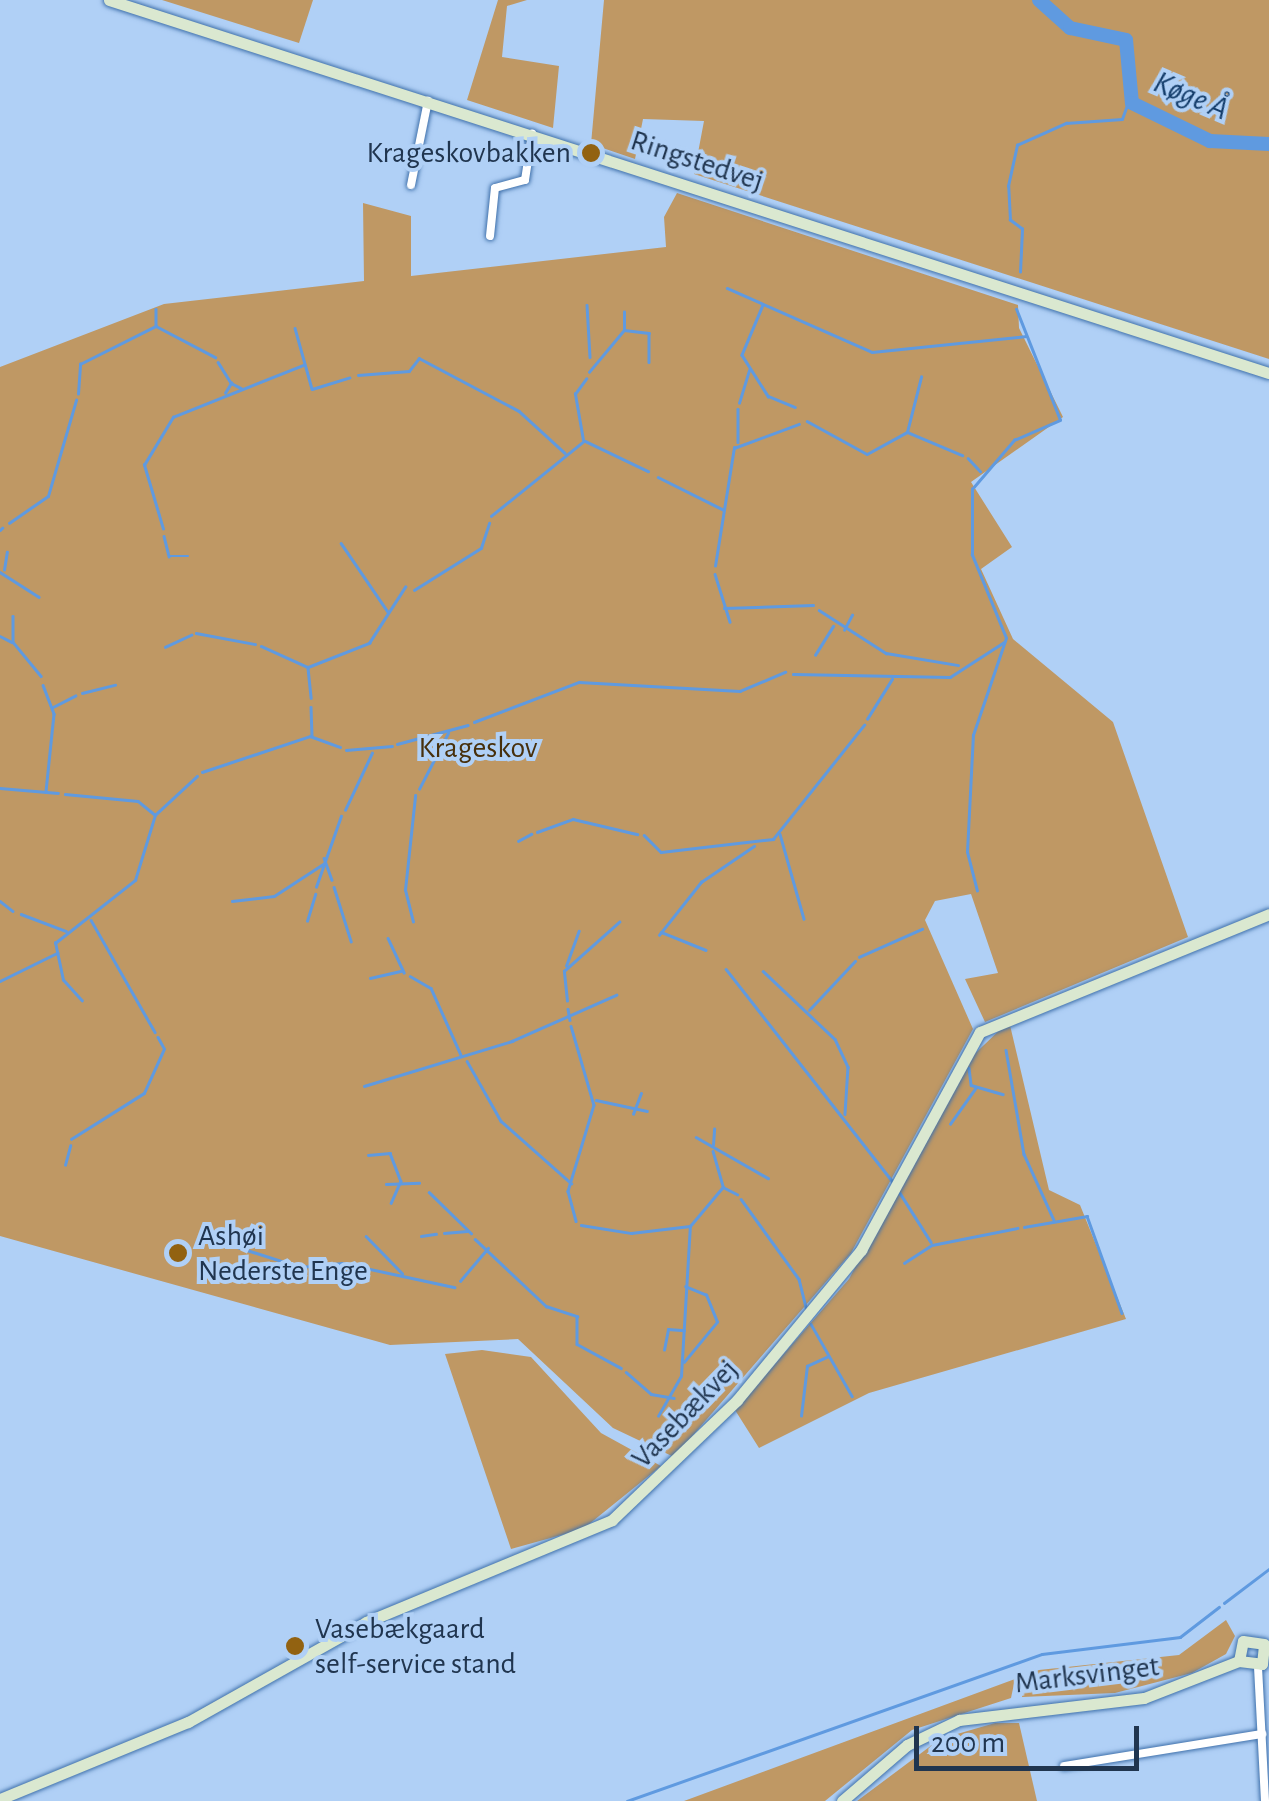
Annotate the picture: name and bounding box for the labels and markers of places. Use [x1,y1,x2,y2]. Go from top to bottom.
place label: Krageskovbakken [366,135,571,171]
marker: Krageskovbakken [580,142,602,164]
place label: Ashøi Nederste Enge [198,1218,368,1288]
marker: Ashøi Nederste Enge [167,1242,189,1264]
place label: Vasebækgaard self-service stand [315,1611,516,1682]
marker: Vasebækgaard self-service stand [284,1635,306,1657]

